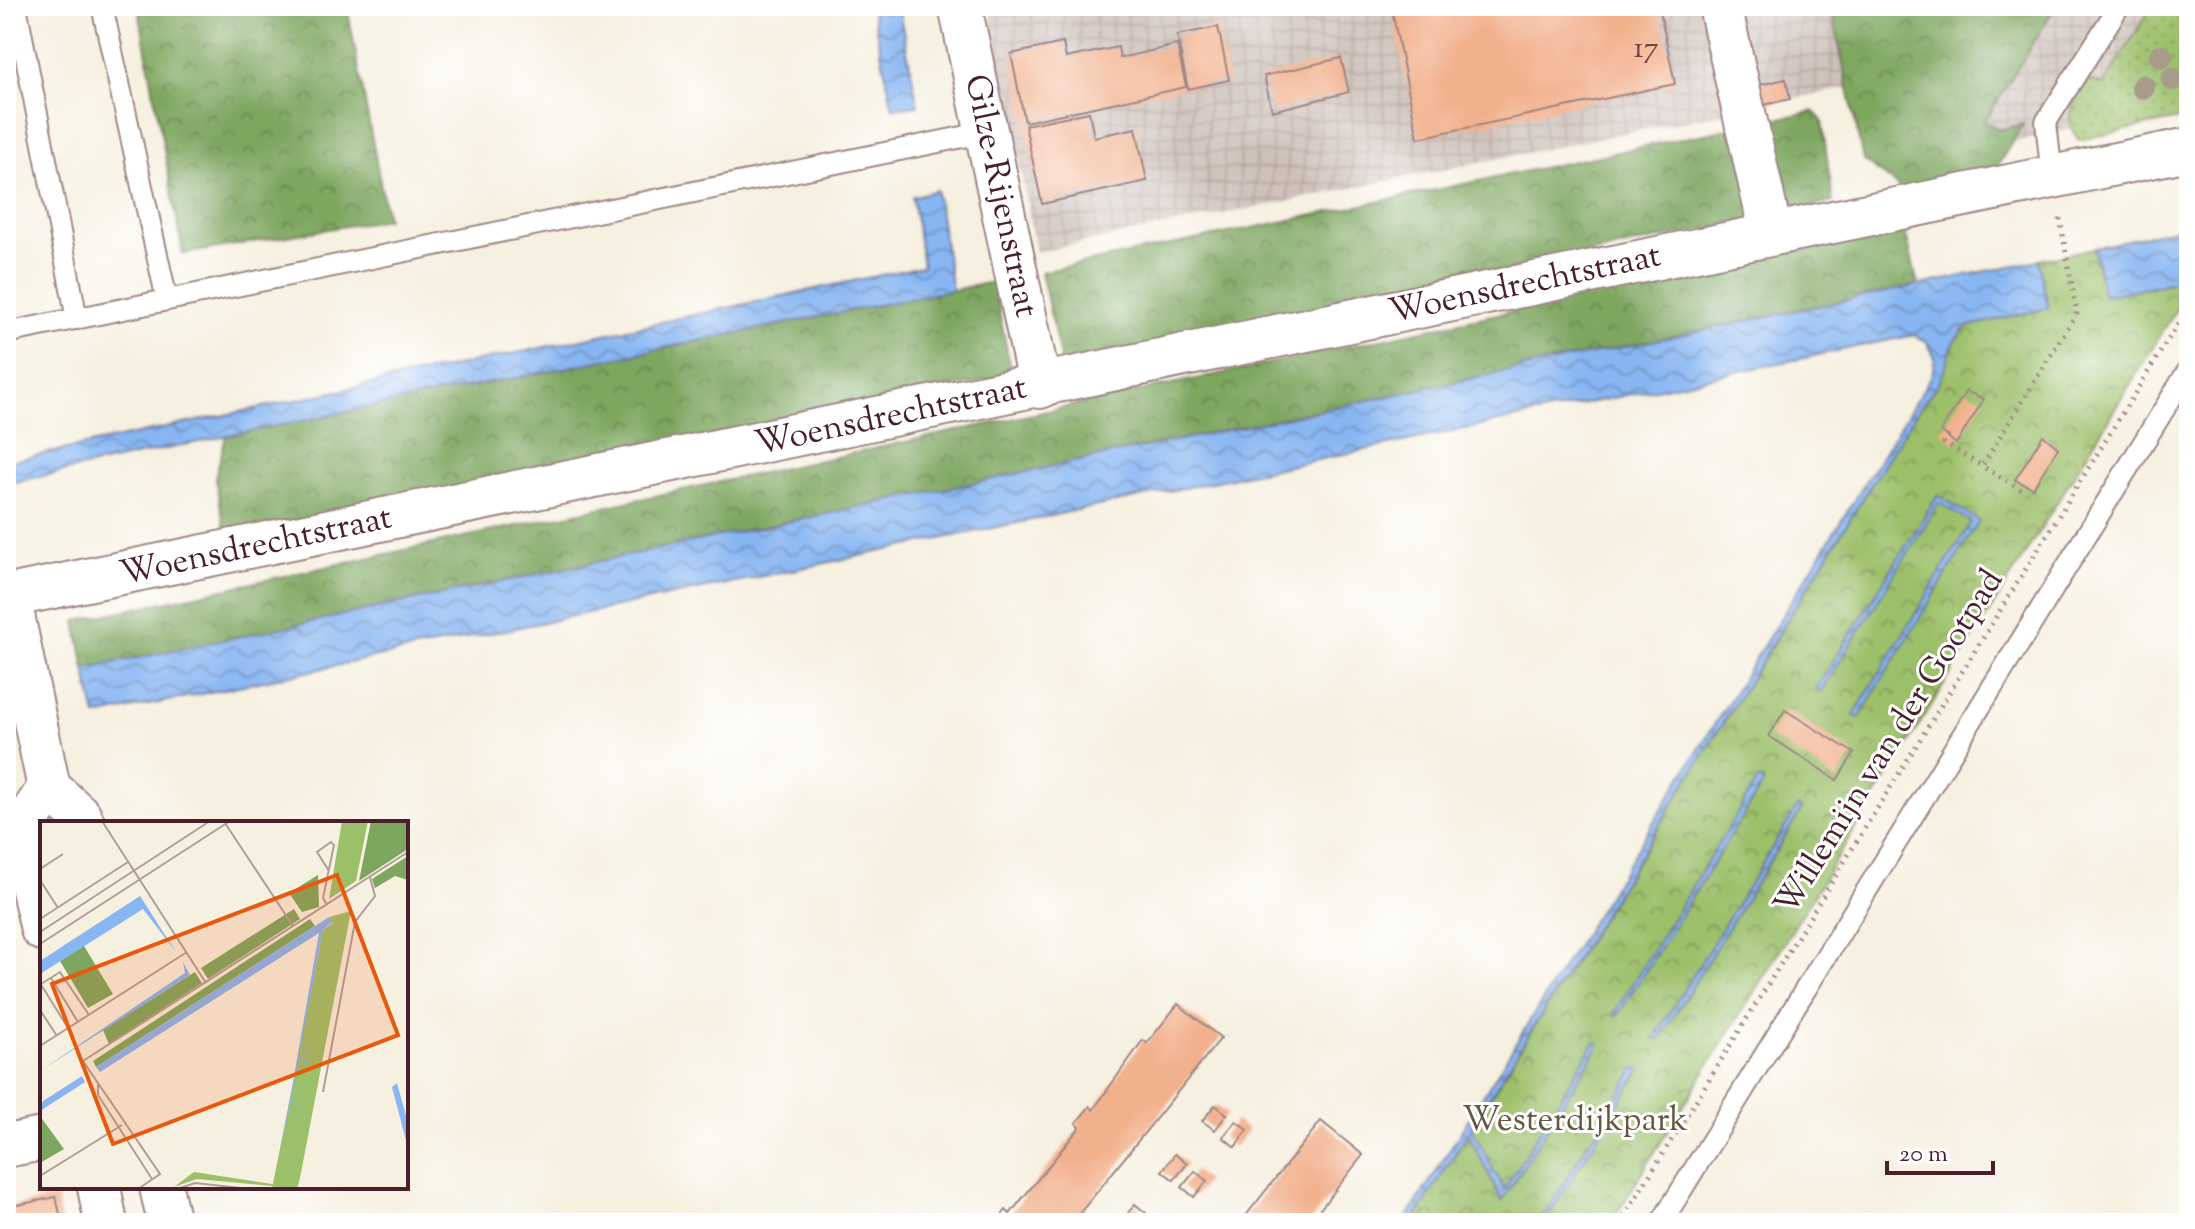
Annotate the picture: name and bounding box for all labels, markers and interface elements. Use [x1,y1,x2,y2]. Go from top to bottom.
house number: 17 [1633,28,1659,71]
street label: Gilze-Rijenstraat [950,70,1050,322]
street label: Woensdrechtstraat [1385,232,1666,338]
street label: Woensdrechtstraat [751,364,1032,470]
street label: Woensdrechtstraat [116,494,397,600]
street label: Willemijn van der Gootpad [1763,561,2017,925]
inset map [40,821,408,1189]
park label: Westerdijkpark [1462,1097,1688,1146]
scale bar [1887,1125,1993,1175]
text: 20 m [1899,1138,1948,1172]

